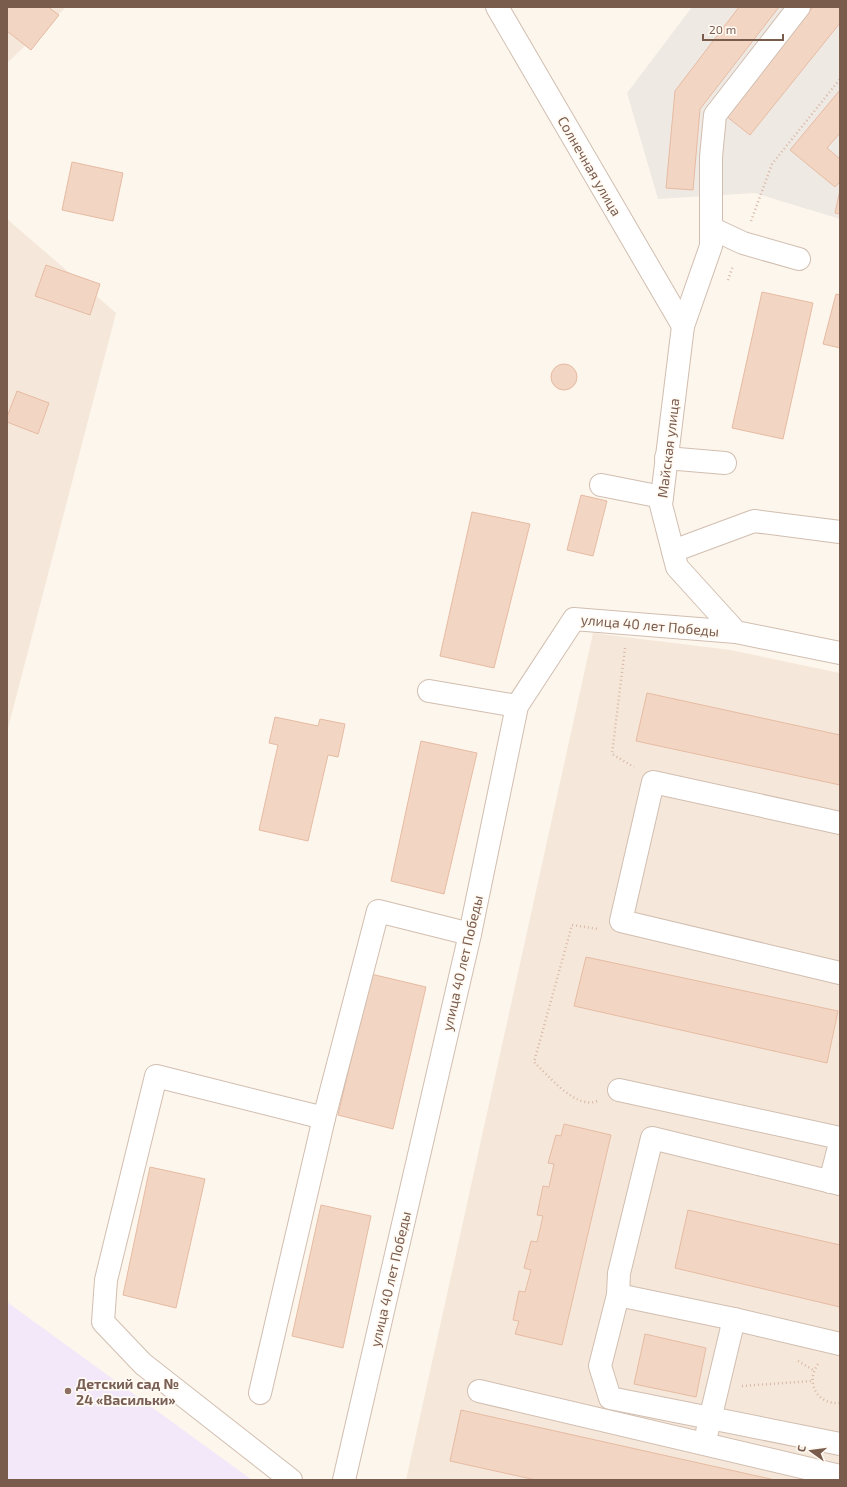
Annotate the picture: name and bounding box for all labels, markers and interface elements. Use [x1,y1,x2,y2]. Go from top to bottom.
scale bar [703,16,783,42]
text: 20 m [709,22,736,36]
street label: Солнечная улица [555,113,625,219]
street label: Майская улица [653,397,683,499]
street label: улица 40 лет Победы [580,610,720,640]
street label: улица 40 лет Победы [438,894,486,1032]
street label: улица 40 лет Победы [366,1210,414,1348]
place label: Детский сад № 24 «Васильки» [76,1375,179,1408]
marker: Детский сад № 24 «Васильки» [63,1386,73,1396]
north arrow [791,1431,831,1471]
text: С [794,1443,808,1453]

